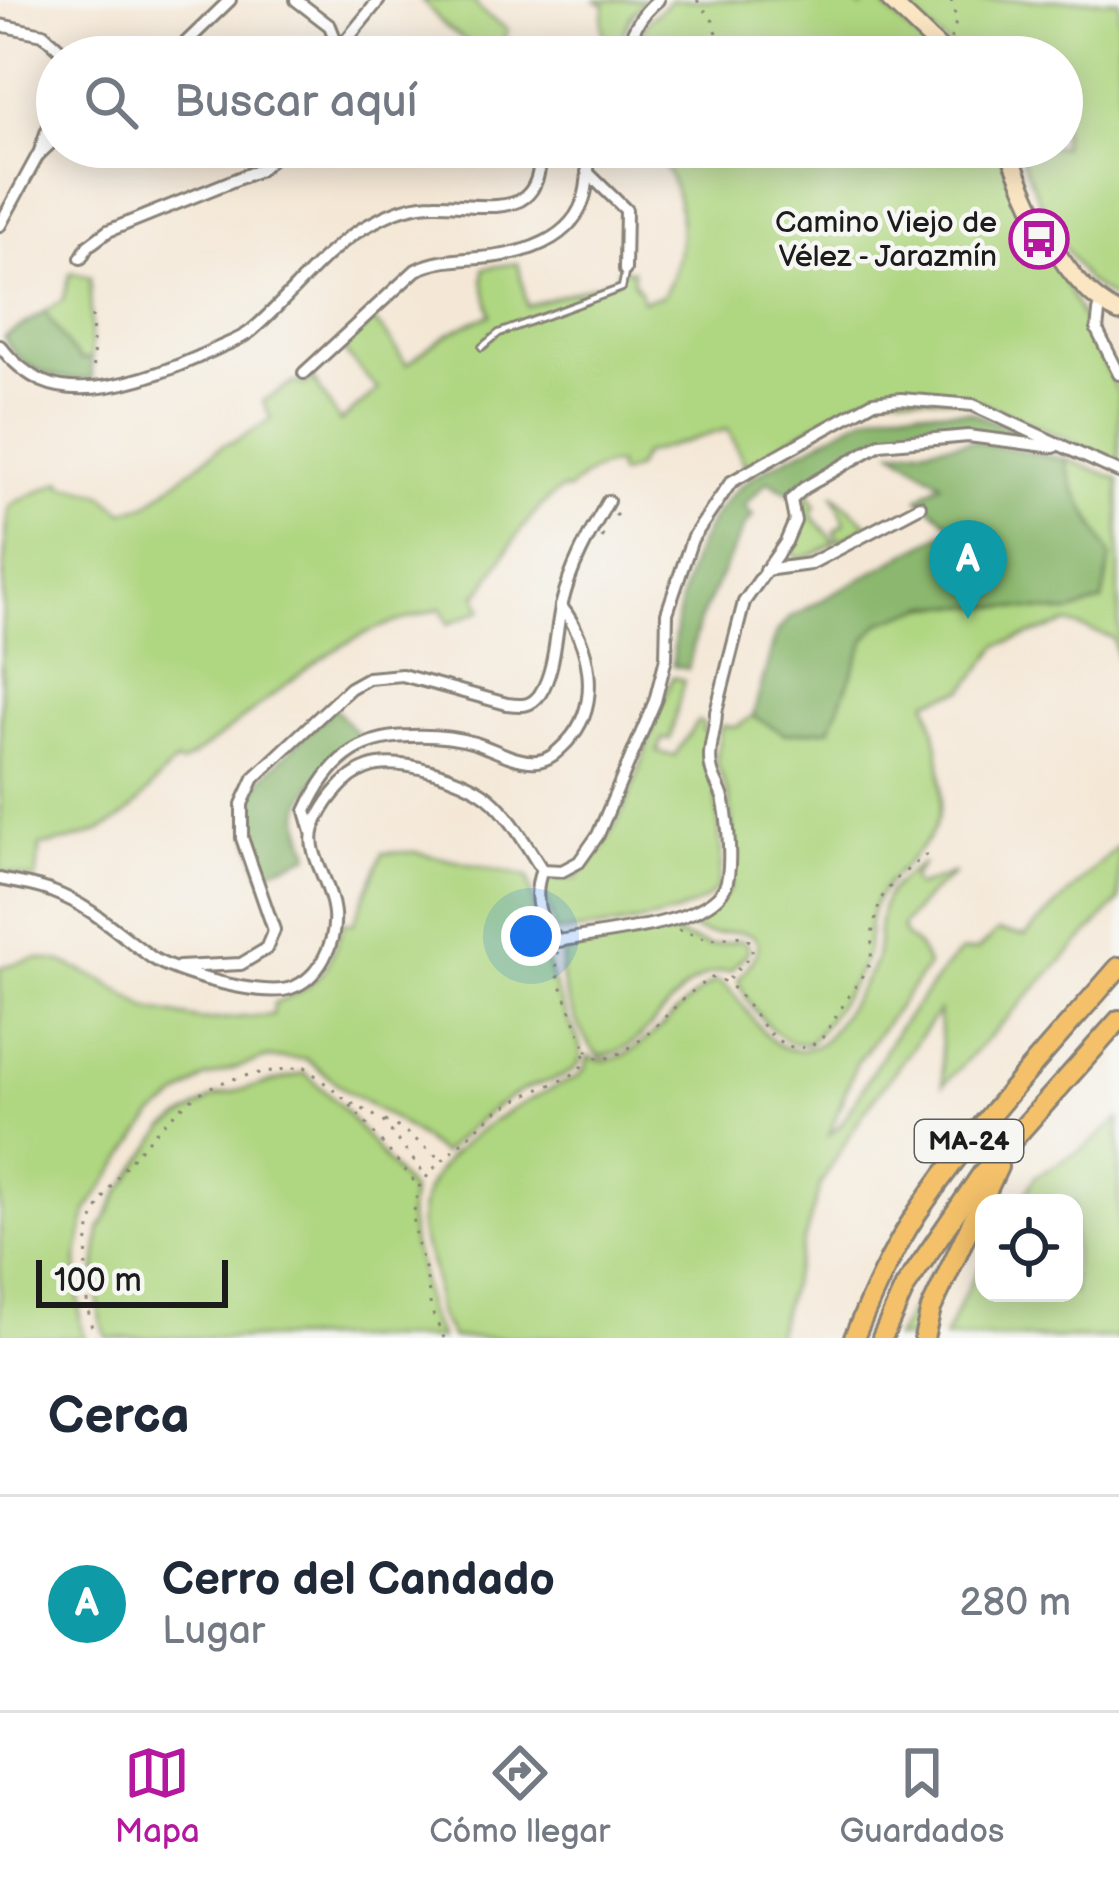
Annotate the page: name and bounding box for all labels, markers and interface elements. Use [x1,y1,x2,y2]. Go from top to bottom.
search box [36,36,1083,168]
icon: search [78,69,144,135]
text: Buscar aquí [174,75,417,130]
place label: Camino Viejo de Vélez - Jarazmín [775,205,997,275]
bus stop icon: Camino Viejo de Vélez - Jarazmín [1008,208,1070,270]
pin: A [929,520,1007,619]
your location [501,906,561,966]
road number: MA-24 [915,1120,1023,1162]
map controls [975,1194,1083,1302]
button: locate [975,1194,1083,1302]
scale bar [36,1254,228,1307]
text: 100 m [54,1261,142,1301]
text: Cerca [48,1386,190,1447]
text: Cerro del Candado [162,1553,555,1608]
text: A [75,1580,99,1627]
text: 280 m [960,1580,1071,1627]
text: Lugar [162,1608,265,1655]
tab: Mapa [115,1740,200,1852]
tab: Cómo llegar [429,1740,610,1852]
tab: Guardados [840,1740,1004,1852]

